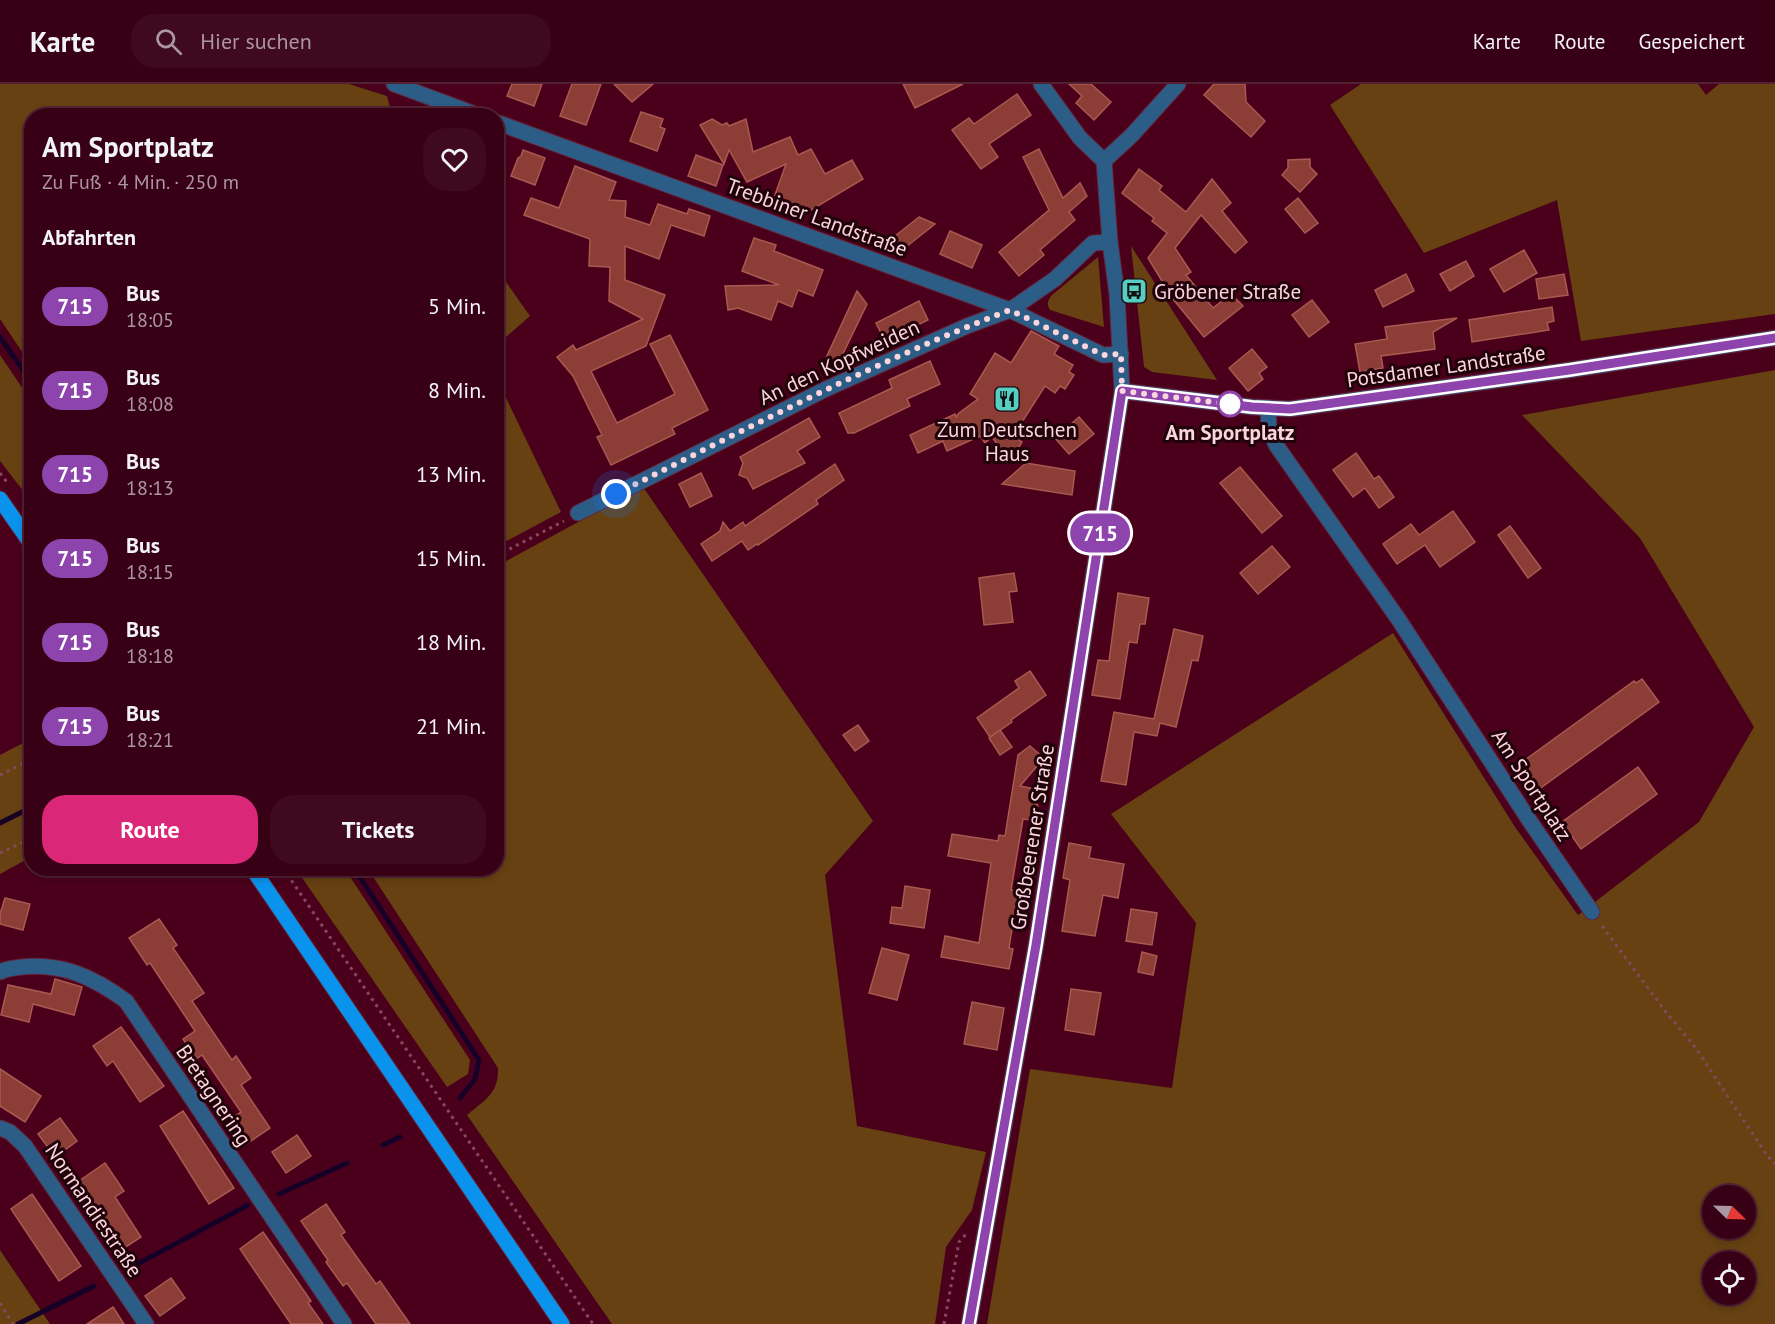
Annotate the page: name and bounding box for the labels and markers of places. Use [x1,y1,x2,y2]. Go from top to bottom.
bus stop icon: Gröbener Straße [1119,276,1149,306]
place label: Gröbener Straße [1154,278,1301,305]
restaurant icon: Zum Deutschen Haus [992,384,1022,414]
marker: Am Sportplatz [1217,391,1243,417]
place label: Zum Deutschen Haus [937,416,1077,467]
place label: Am Sportplatz [1166,419,1294,446]

